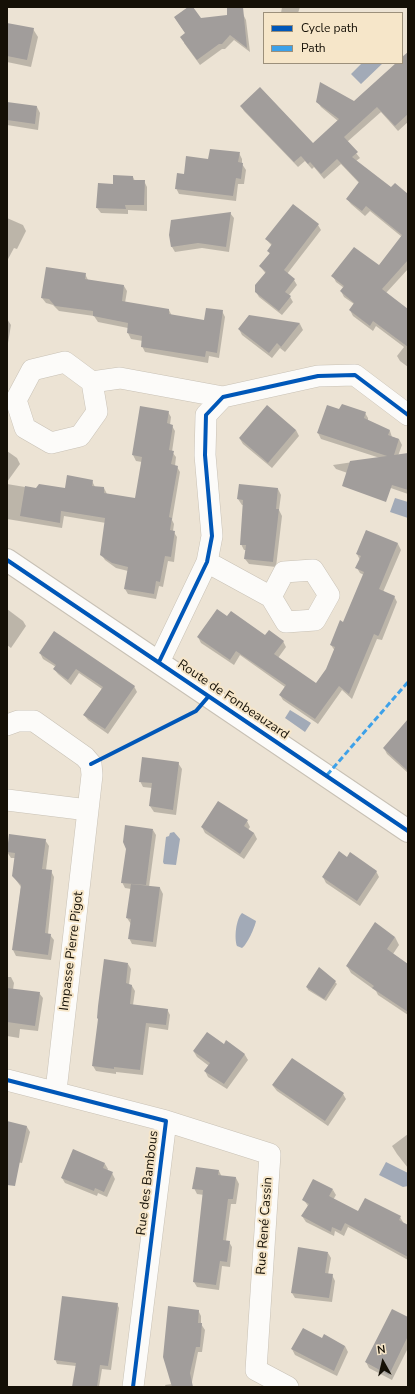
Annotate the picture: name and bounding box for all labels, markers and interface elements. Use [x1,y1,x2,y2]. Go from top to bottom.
legend [263,12,403,64]
text: Cycle path [301,20,358,36]
text: Path [301,40,326,56]
street label: Route de Fonbeauzard [174,657,292,743]
street label: Impasse Pierre Pigot [57,891,87,1011]
street label: Rue des Bambous [134,1130,162,1236]
street label: Rue René Cassin [254,1177,276,1275]
north arrow [363,1342,403,1382]
text: N [376,1342,386,1358]

